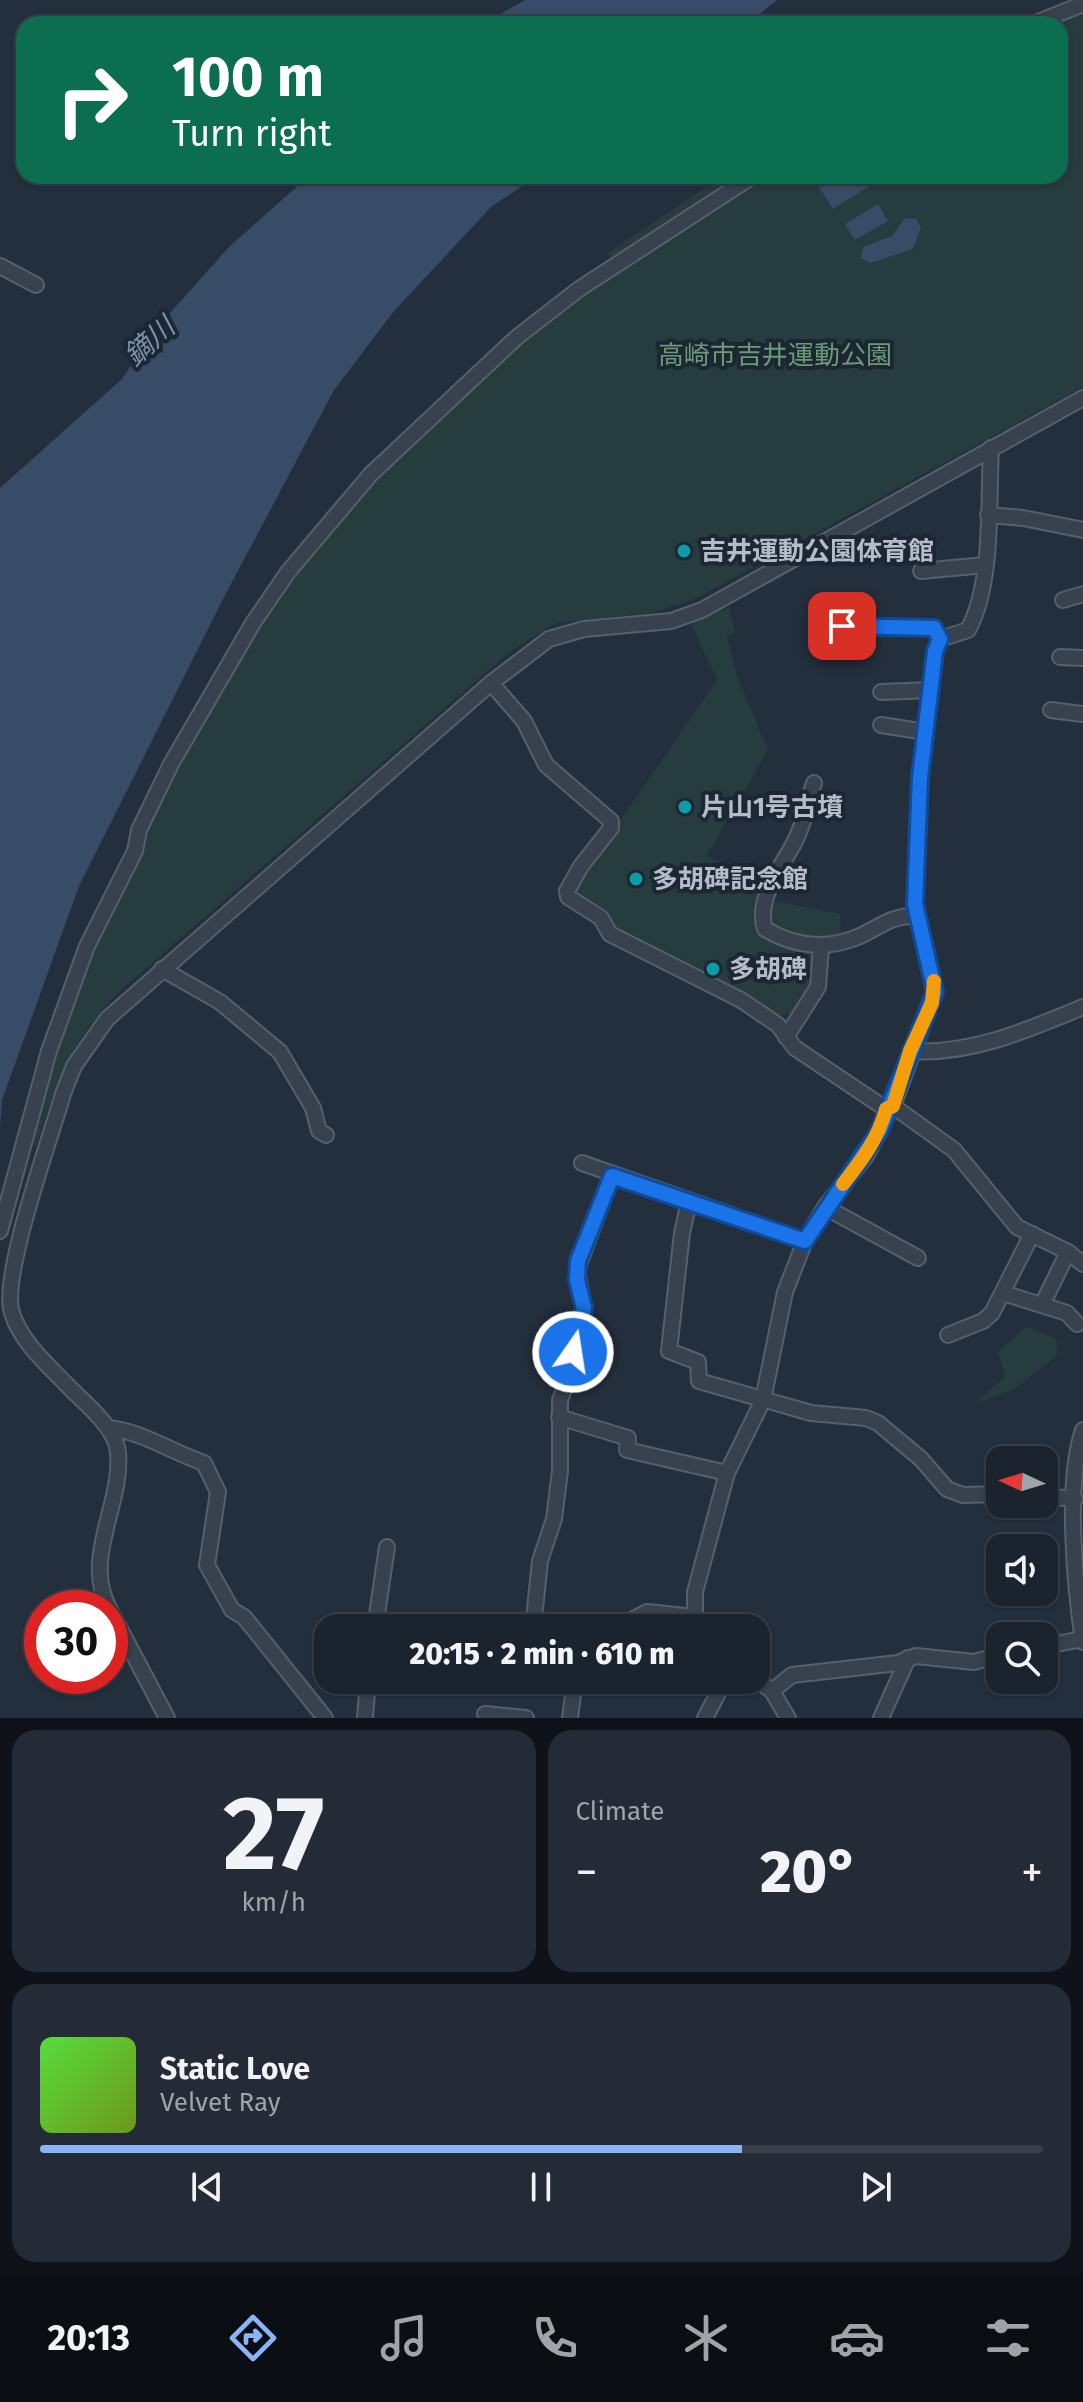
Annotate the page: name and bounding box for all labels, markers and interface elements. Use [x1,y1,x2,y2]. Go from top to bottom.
text: 100 m [172,44,324,111]
icon: right [40,48,144,152]
text: Turn right [172,112,332,156]
water label: 鏑川 [117,308,183,372]
park label: 高崎市吉井運動公園 [658,340,892,371]
place label: 吉井運動公園体育館 [700,536,934,567]
marker: 吉井運動公園体育館 [675,542,693,560]
pin [808,592,876,660]
icon: arrive [820,604,864,648]
place label: 片山1号古墳 [701,792,843,823]
marker: 片山1号古墳 [676,798,694,816]
place label: 多胡碑記念館 [652,864,808,895]
marker: 多胡碑記念館 [627,870,645,888]
place label: 多胡碑 [729,954,807,985]
marker: 多胡碑 [704,960,722,978]
position arrow [531,1310,615,1394]
north arrow [986,1446,1058,1518]
map controls [986,1446,1058,1694]
button: sound [986,1534,1058,1606]
speed limit sign: 30 [24,1590,128,1694]
button: search [986,1622,1058,1694]
text: 20:15 · 2 min · 610 m [409,1636,675,1672]
text: 27 [223,1772,324,1897]
text: Climate [576,1796,664,1827]
text: 20° [760,1836,858,1908]
text: − [576,1846,598,1899]
text: + [1021,1846,1043,1899]
text: km/h [242,1887,306,1918]
text: Static Love [160,2051,310,2087]
text: Velvet Ray [160,2087,280,2118]
icon: previous [185,2165,229,2209]
icon: pause [519,2165,563,2209]
icon: next [854,2165,898,2209]
icon: directions [225,2310,281,2366]
icon: music [376,2310,432,2366]
icon: phone [527,2310,583,2366]
icon: climate [678,2310,734,2366]
icon: car [829,2310,885,2366]
icon: filters [980,2310,1036,2366]
text: 20:13 [47,2316,130,2360]

